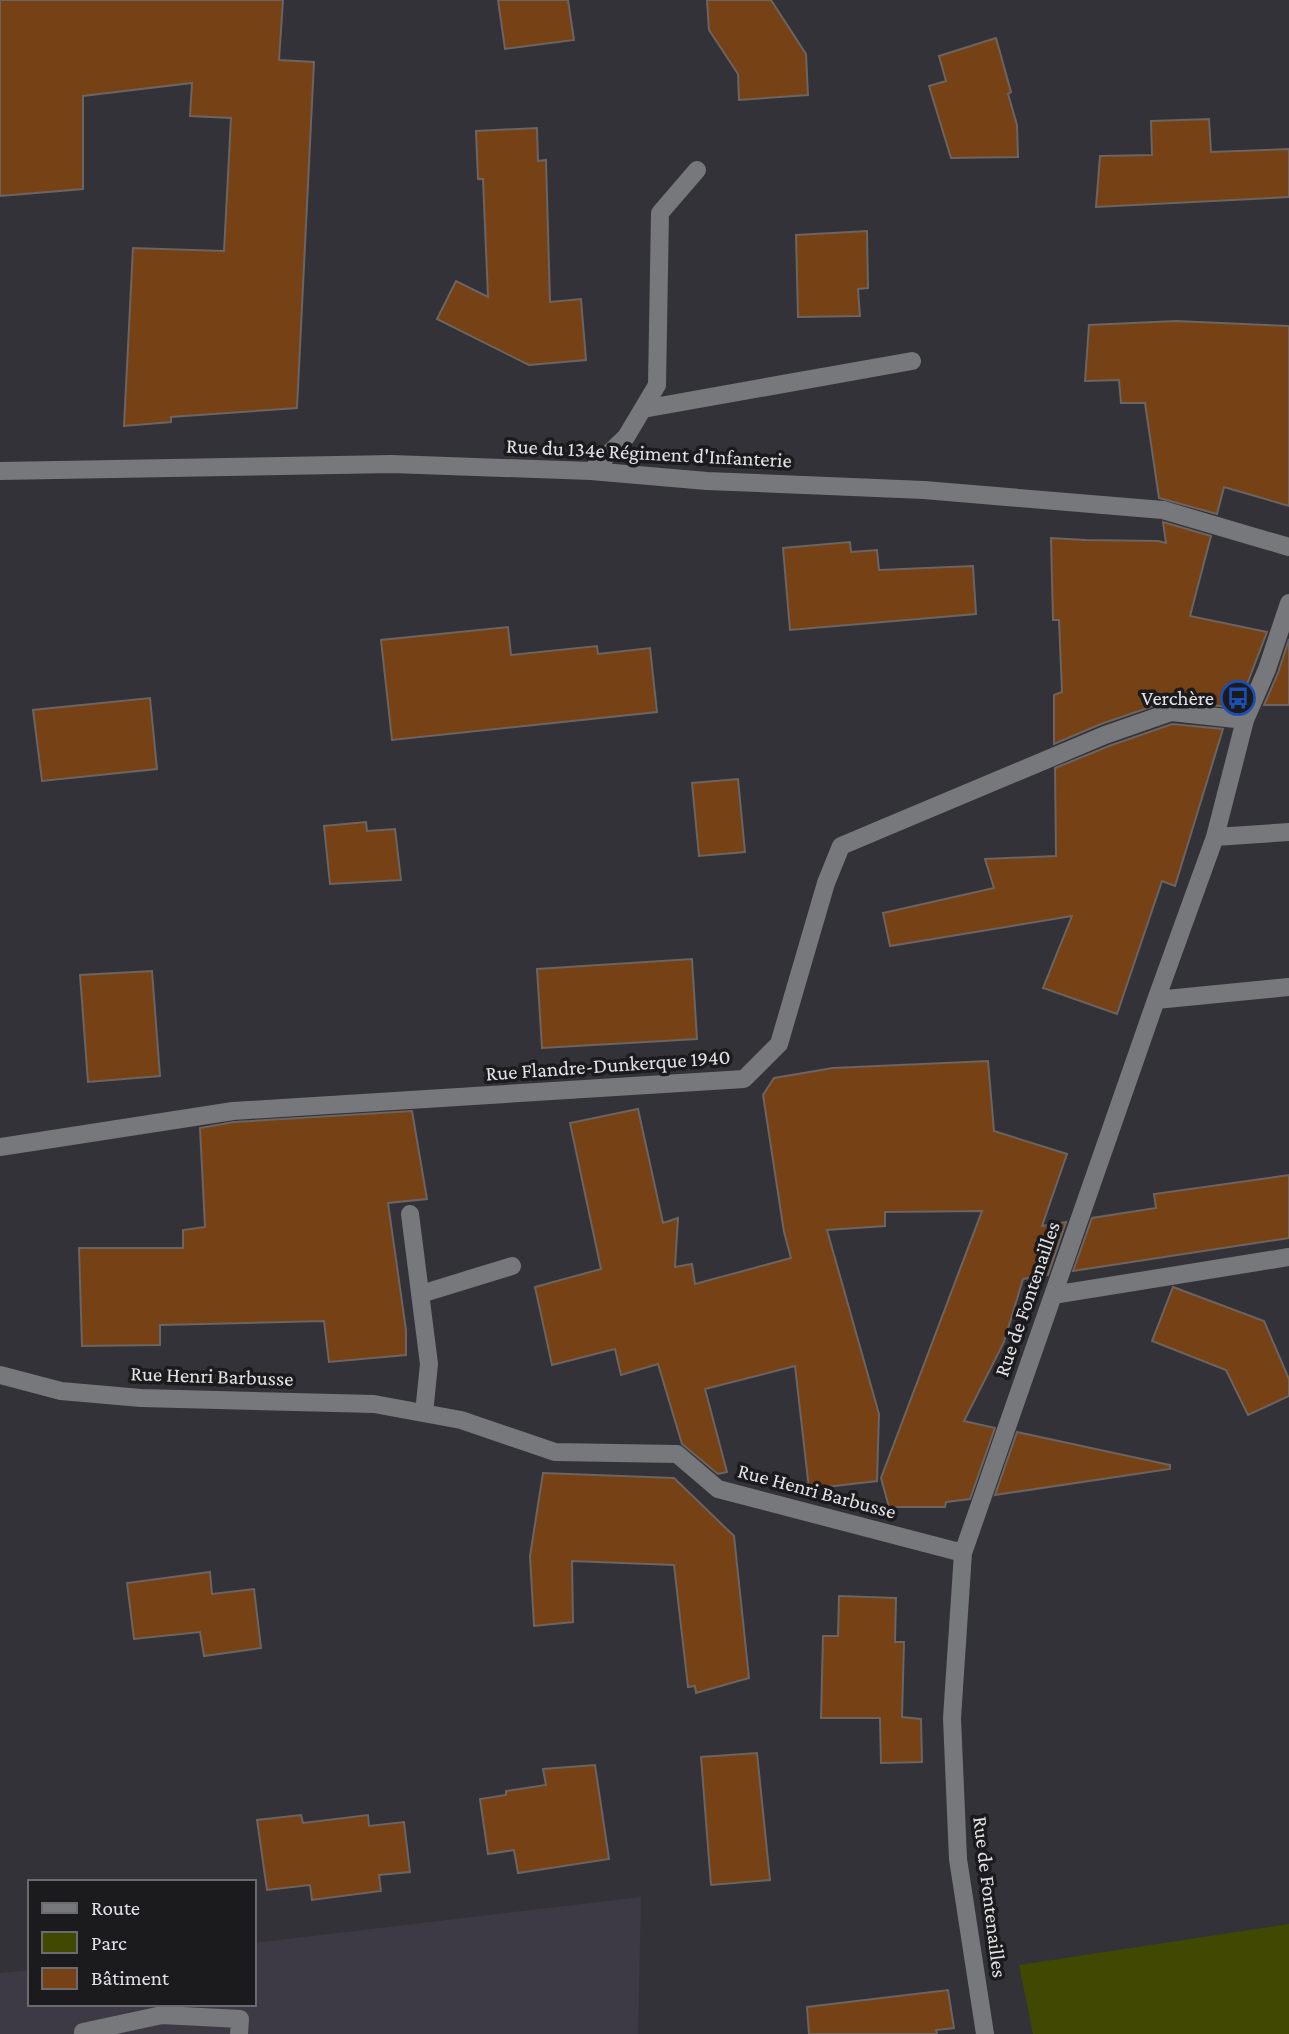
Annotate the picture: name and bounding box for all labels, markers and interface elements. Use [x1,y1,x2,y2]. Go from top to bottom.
street label: Rue du 134e Régiment d'Infanterie [506,434,792,472]
bus stop icon: Verchère [1219,679,1257,717]
place label: Verchère [1141,686,1214,710]
street label: Rue Flandre-Dunkerque 1940 [485,1044,731,1086]
street label: Rue de Fontenailles [989,1218,1065,1380]
street label: Rue Henri Barbusse [130,1361,294,1391]
street label: Rue Henri Barbusse [735,1458,899,1524]
street label: Rue de Fontenailles [968,1815,1012,1979]
legend [28,1880,256,2006]
text: Route [91,1896,140,1920]
text: Parc [91,1931,127,1955]
text: Bâtiment [91,1966,170,1990]

